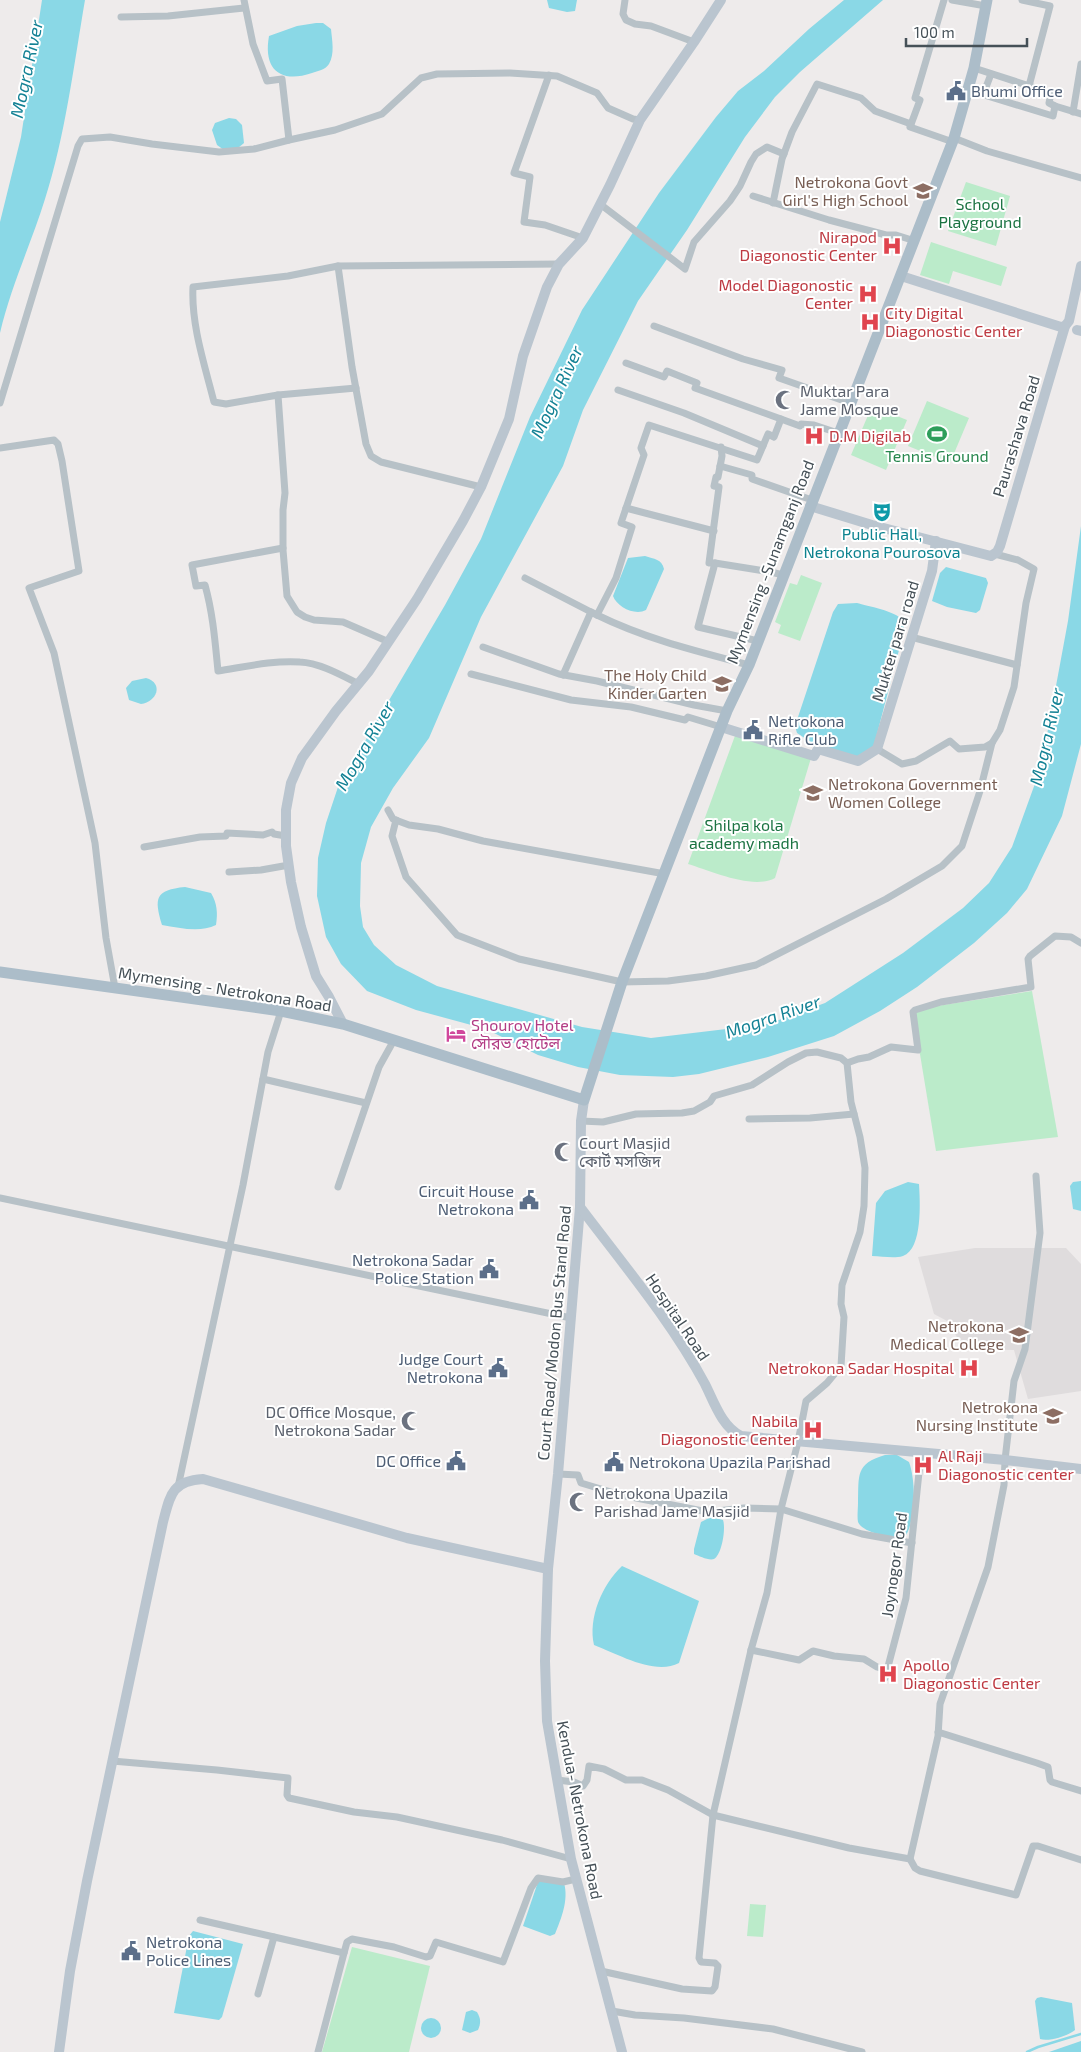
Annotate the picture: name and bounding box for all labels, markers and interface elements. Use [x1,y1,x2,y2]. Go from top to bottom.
scale bar [906,15,1027,47]
water label: Mogra River [5,17,47,120]
text: 100 m [914,23,955,41]
public building icon: Bhumi Office [945,80,967,102]
place label: Bhumi Office [971,81,1063,100]
place label: Netrokona Govt Girl's High School [783,172,908,209]
school or university icon: Netrokona Govt Girl's High School [912,180,934,202]
park label: School Playground [938,194,1022,231]
place label: Nirapod Diagonostic Center [740,227,878,264]
hospital icon: Nirapod Diagonostic Center [881,235,903,257]
place label: Model Diagonostic Center [718,275,854,312]
hospital icon: Model Diagonostic Center [857,283,879,305]
place label: City Digital Diagonostic Center [885,303,1023,340]
hospital icon: City Digital Diagonostic Center [859,311,881,333]
water label: Mogra River [525,341,587,441]
street label: Paurashava Road [988,373,1043,499]
place label: Muktar Para Jame Mosque [800,381,898,418]
mosque icon: Muktar Para Jame Mosque [774,389,796,411]
sports icon: Tennis Ground [926,423,948,445]
hospital icon: D.M Digilab [803,425,825,447]
place label: D.M Digilab [829,426,911,445]
place label: Tennis Ground [885,446,989,465]
street label: Mymensing -Sunamganj Road [722,457,818,667]
theatre icon: Public Hall, Netrokona Pourosova [871,501,893,523]
place label: Public Hall, Netrokona Pourosova [803,524,961,561]
street label: Mukter para road [867,578,922,704]
place label: The Holy Child Kinder Garten [604,665,707,702]
school or university icon: The Holy Child Kinder Garten [711,673,733,695]
water label: Mogra River [1024,685,1068,788]
water label: Mogra River [330,696,399,794]
place label: Netrokona Rifle Club [768,711,844,748]
public building icon: Netrokona Rifle Club [742,719,764,741]
place label: Netrokona Government Women College [828,774,998,811]
school or university icon: Netrokona Government Women College [802,782,824,804]
park label: Shilpa kola academy madh [689,815,799,852]
street label: Mymensing - Netrokona Road [117,962,333,1015]
water label: Mogra River [722,989,824,1043]
place label: Shourov Hotel সৌরভ হোটেল [471,1015,574,1052]
hotel icon: Shourov Hotel সৌরভ হোটেল [445,1023,467,1045]
place label: Court Masjid কোর্ট মসজিদ [579,1133,671,1170]
mosque icon: Court Masjid কোর্ট মসজিদ [553,1141,575,1163]
place label: Circuit House Netrokona [419,1181,514,1218]
public building icon: Circuit House Netrokona [518,1189,540,1211]
street label: Court Road/Modon Bus Stand Road [533,1205,574,1461]
place label: Netrokona Sadar Police Station [352,1250,475,1287]
public building icon: Netrokona Sadar Police Station [478,1258,500,1280]
street label: Hospital Road [642,1270,714,1364]
place label: Netrokona Medical College [890,1316,1004,1353]
school or university icon: Netrokona Medical College [1008,1324,1030,1346]
place label: Judge Court Netrokona [398,1349,483,1386]
public building icon: Judge Court Netrokona [487,1357,509,1379]
hospital icon: Netrokona Sadar Hospital [958,1357,980,1379]
place label: Netrokona Sadar Hospital [768,1358,954,1377]
place label: Netrokona Nursing Institute [916,1397,1038,1434]
place label: DC Office Mosque, Netrokona Sadar [266,1402,397,1439]
school or university icon: Netrokona Nursing Institute [1042,1405,1064,1427]
mosque icon: DC Office Mosque, Netrokona Sadar [400,1410,422,1432]
place label: Nabila Diagonostic Center [661,1411,799,1448]
hospital icon: Nabila Diagonostic Center [802,1419,824,1441]
place label: Al Raji Diagonostic center [938,1446,1075,1483]
public building icon: DC Office [445,1450,467,1472]
place label: DC Office [376,1451,441,1470]
public building icon: Netrokona Upazila Parishad [603,1451,625,1473]
place label: Netrokona Upazila Parishad [629,1452,831,1471]
hospital icon: Al Raji Diagonostic center [912,1454,934,1476]
place label: Netrokona Upazila Parishad Jame Masjid [594,1483,750,1521]
mosque icon: Netrokona Upazila Parishad Jame Masjid [568,1491,590,1513]
street label: Joynogor Road [877,1511,910,1619]
place label: Apollo Diagonostic Center [903,1655,1041,1692]
hospital icon: Apollo Diagonostic Center [877,1663,899,1685]
street label: Kendua- Netrokona Road [554,1719,607,1901]
place label: Netrokona Police Lines [146,1932,231,1969]
public building icon: Netrokona Police Lines [120,1940,142,1962]

